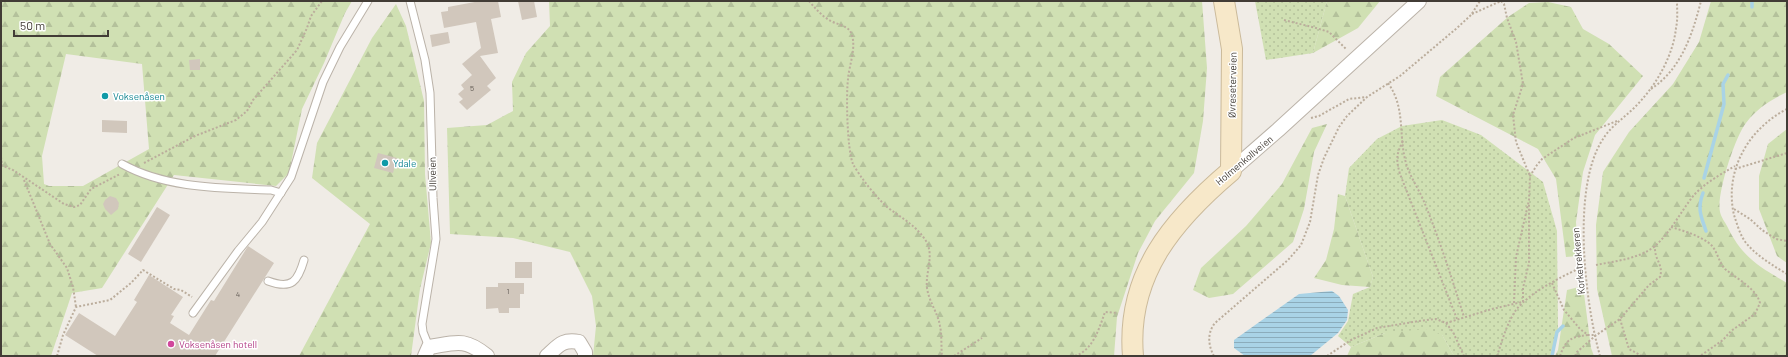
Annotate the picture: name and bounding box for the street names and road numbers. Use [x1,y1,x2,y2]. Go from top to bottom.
street label: Øvreseterveien [1225,52,1239,118]
street label: Holmenkollveien [1213,133,1275,187]
street label: Ullveien [426,157,438,191]
street label: Korketrekkeren [1569,227,1587,295]

